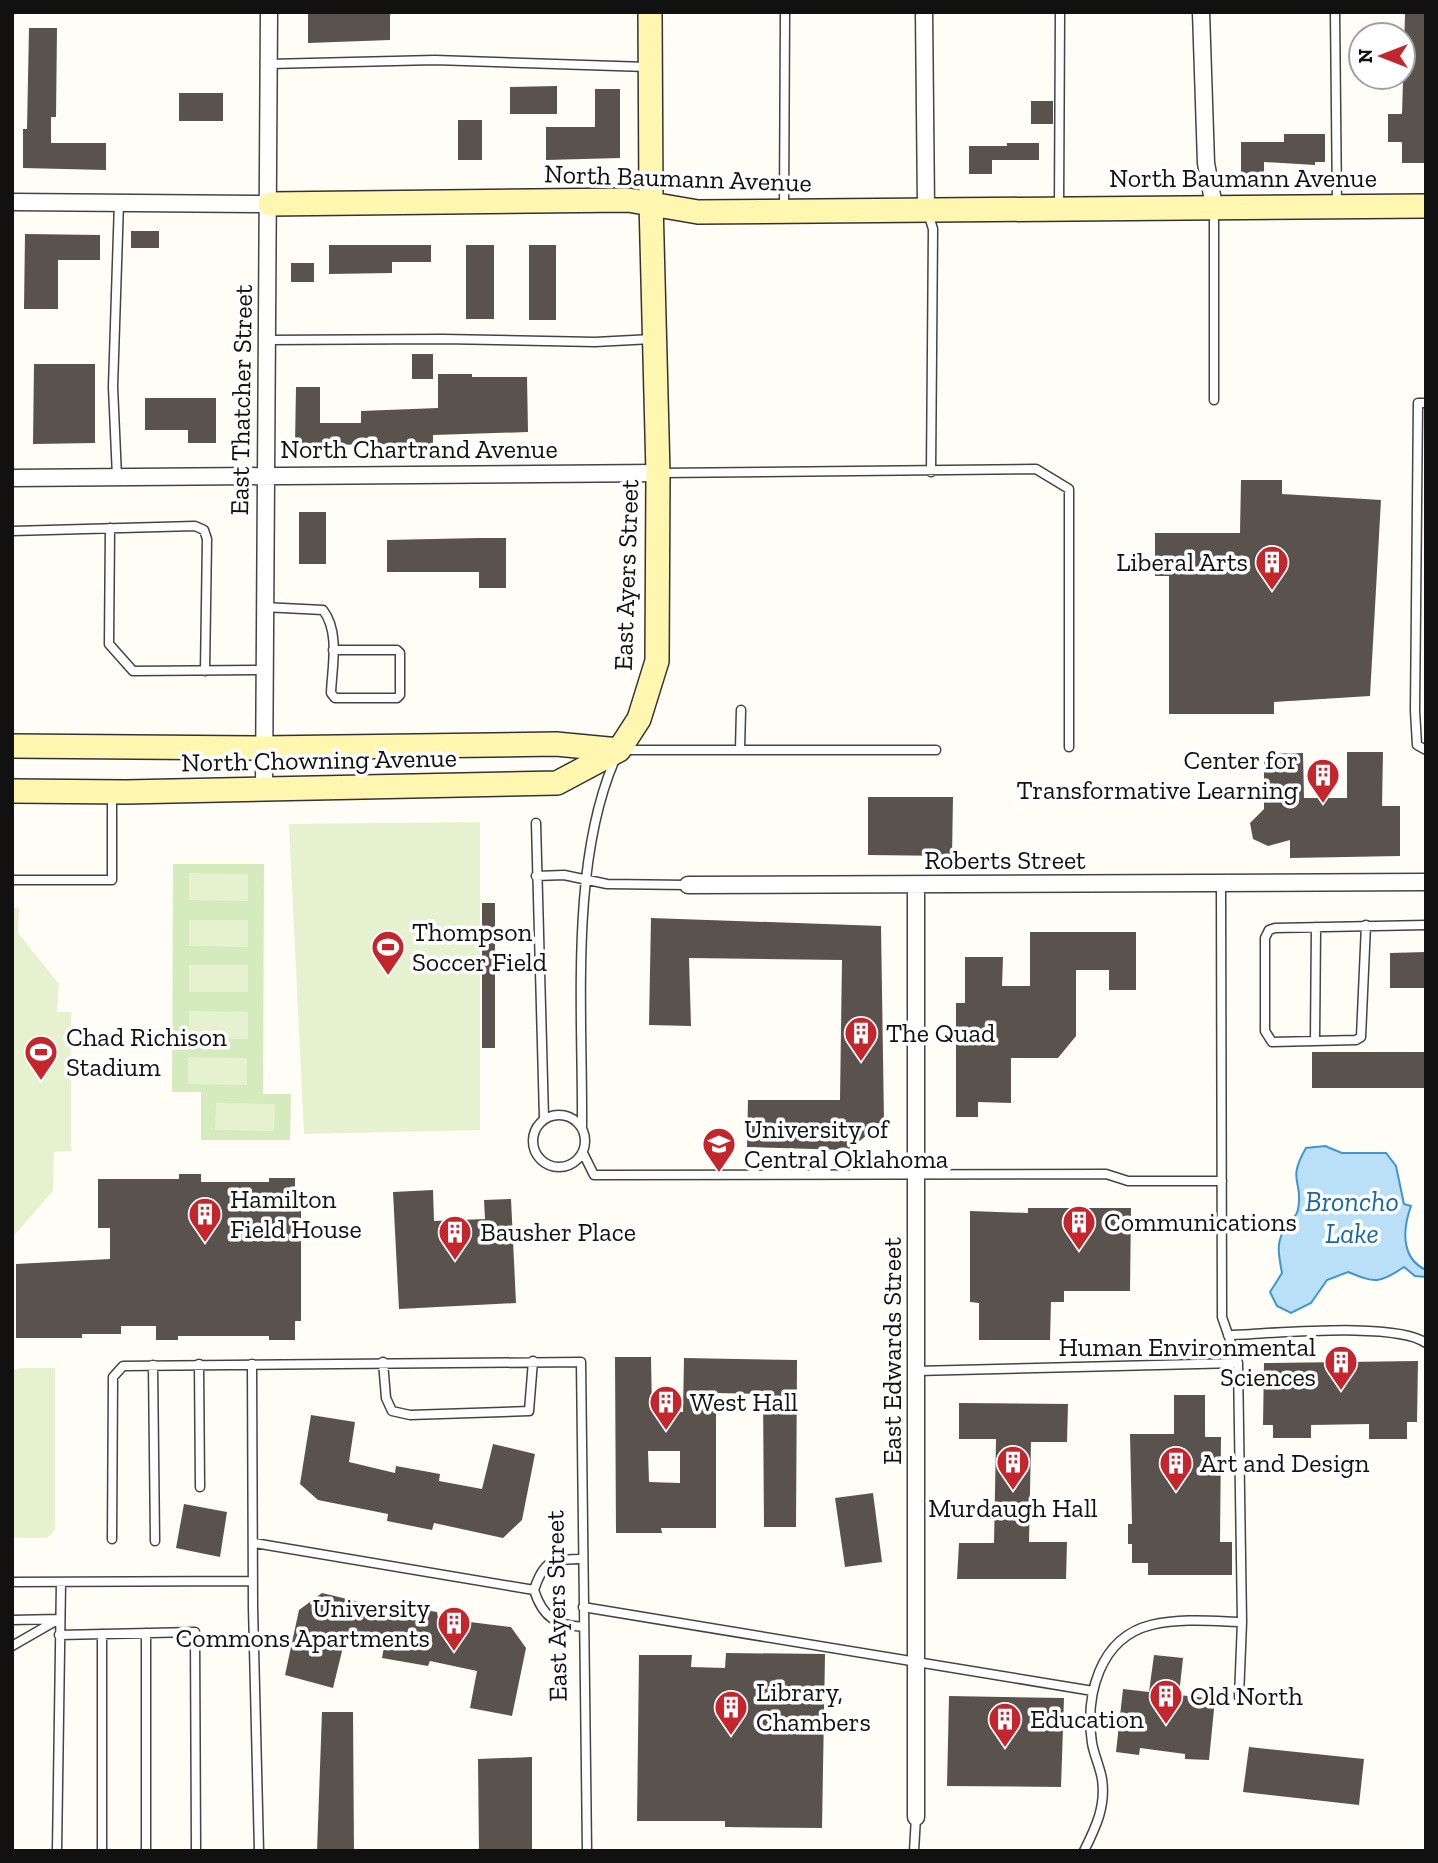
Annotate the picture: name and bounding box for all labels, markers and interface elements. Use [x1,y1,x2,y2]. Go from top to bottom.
north arrow [1347,21,1417,91]
text: N [1354,49,1377,63]
street label: North Baumann Avenue [544,157,812,199]
street label: North Baumann Avenue [1109,162,1377,194]
street label: East Thatcher Street [223,284,259,516]
street label: North Chartrand Avenue [280,433,558,465]
street label: East Ayers Street [607,478,645,671]
building icon: Liberal Arts [1253,543,1291,592]
place label: Liberal Arts [1116,546,1248,578]
street label: North Chowning Avenue [181,742,457,778]
place label: Center for Transformative Learning [1016,744,1298,806]
building icon: Center for Transformative Learning [1304,756,1342,805]
street label: Roberts Street [924,844,1086,876]
place label: Thompson Soccer Field [412,916,547,978]
sports icon: Thompson Soccer Field [369,928,407,977]
building icon: The Quad [842,1014,880,1063]
place label: The Quad [886,1017,995,1049]
place label: Chad Richison Stadium [66,1021,227,1083]
sports icon: Chad Richison Stadium [22,1033,60,1082]
place label: University of Central Oklahoma [744,1113,949,1175]
school or university icon: University of Central Oklahoma [700,1125,738,1174]
place label: Hamilton Field House [230,1183,362,1245]
water label: Broncho Lake [1305,1185,1399,1250]
building icon: Hamilton Field House [186,1195,224,1244]
building icon: Communications [1060,1203,1098,1252]
place label: Communications [1104,1206,1297,1238]
building icon: Bausher Place [436,1213,474,1262]
place label: Bausher Place [480,1216,636,1248]
street label: East Edwards Street [876,1237,908,1465]
place label: Human Environmental Sciences [1059,1331,1316,1393]
building icon: Human Environmental Sciences [1322,1343,1360,1392]
building icon: West Hall [647,1383,685,1432]
place label: West Hall [690,1386,798,1418]
building icon: Murdaugh Hall [994,1443,1032,1492]
building icon: Art and Design [1157,1444,1195,1493]
place label: Art and Design [1200,1447,1369,1479]
place label: Murdaugh Hall [928,1492,1098,1524]
street label: East Ayers Street [538,1510,574,1702]
place label: University Commons Apartments [176,1592,431,1654]
building icon: University Commons Apartments [435,1604,473,1653]
place label: Library, Chambers [756,1676,871,1738]
building icon: Old North [1147,1677,1185,1726]
place label: Old North [1190,1680,1303,1712]
building icon: Library, Chambers [712,1688,750,1737]
building icon: Education [986,1700,1024,1749]
place label: Education [1030,1703,1144,1735]

